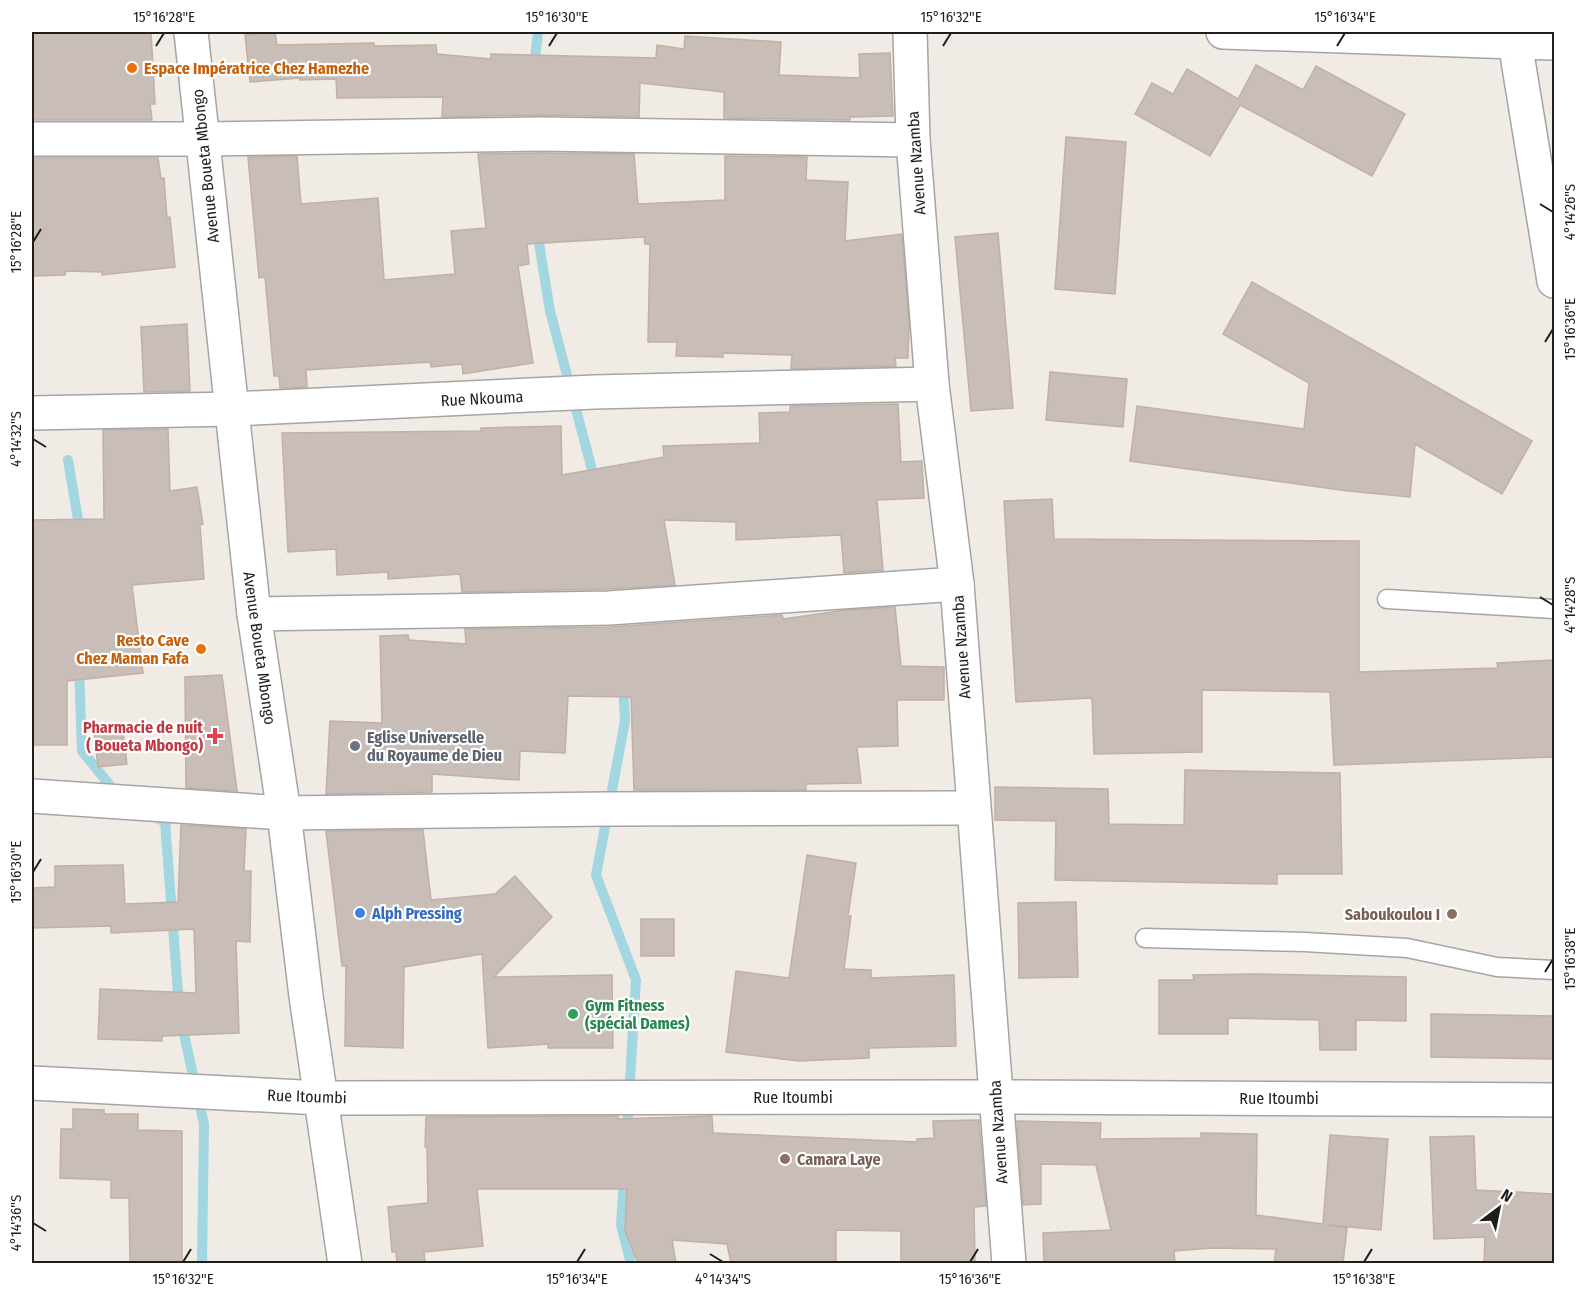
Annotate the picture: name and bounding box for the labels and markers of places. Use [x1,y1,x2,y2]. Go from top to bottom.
place label: Espace Impératrice Chez Hamezhe [144,59,369,78]
marker: Espace Impératrice Chez Hamezhe [125,61,139,75]
place label: Resto Cave Chez Maman Fafa [76,631,189,668]
marker: Resto Cave Chez Maman Fafa [194,642,208,656]
place label: Pharmacie de nuit ( Boueta Mbongo) [83,718,203,755]
place label: Eglise Universelle du Royaume de Dieu [367,728,502,765]
marker: Pharmacie de nuit ( Boueta Mbongo) [208,729,222,743]
marker: Eglise Universelle du Royaume de Dieu [348,739,362,753]
place label: Alph Pressing [371,904,462,923]
place label: Saboukoulou I [1345,905,1440,924]
marker: Alph Pressing [353,906,367,920]
marker: Saboukoulou I [1445,907,1459,921]
place label: Gym Fitness (spécial Dames) [585,996,690,1033]
marker: Gym Fitness (spécial Dames) [566,1007,580,1021]
place label: Camara Laye [797,1150,881,1169]
marker: Camara Laye [778,1152,792,1166]

